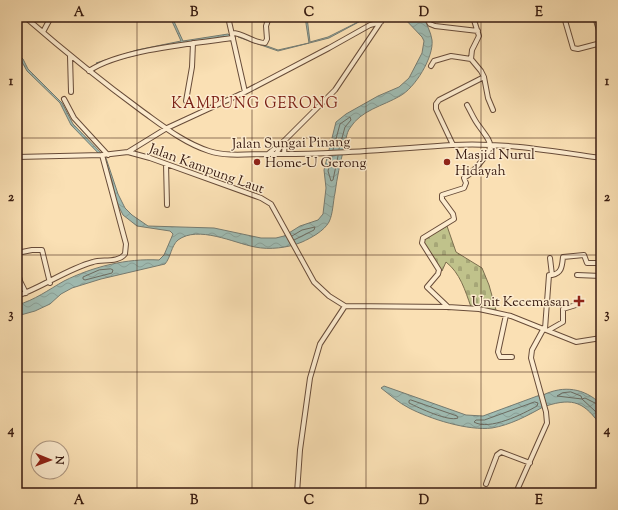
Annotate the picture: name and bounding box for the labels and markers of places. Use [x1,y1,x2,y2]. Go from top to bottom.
place label: Masjid Nurul Hidayah [455,146,535,182]
place label: Home-U Gerong [265,154,366,174]
marker: Home-U Gerong [252,157,262,167]
marker: Masjid Nurul Hidayah [442,157,452,167]
place label: Unit Kecemasan [471,293,570,313]
marker: Unit Kecemasan [573,295,585,307]

